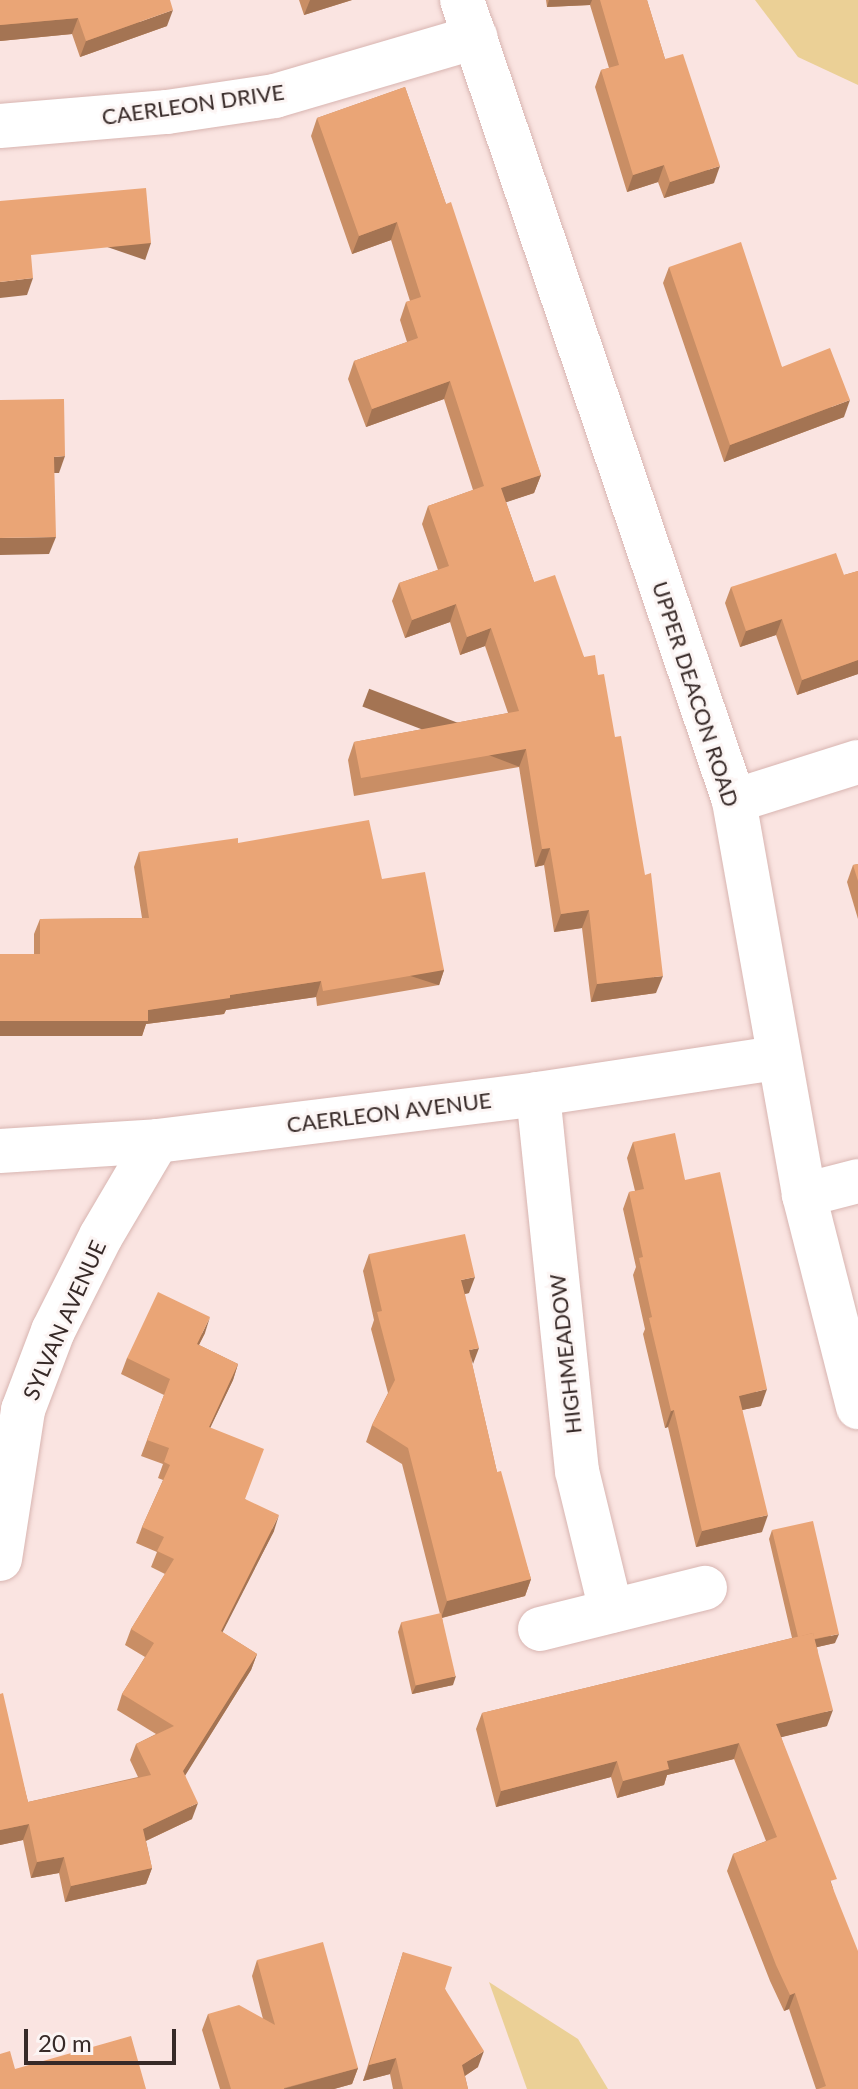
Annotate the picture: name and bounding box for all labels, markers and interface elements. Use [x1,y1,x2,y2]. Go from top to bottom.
street label: CAERLEON DRIVE [100,78,286,130]
street label: UPPER DEACON ROAD [647,578,745,810]
street label: CAERLEON AVENUE [285,1086,493,1138]
street label: SYLVAN AVENUE [17,1236,111,1404]
street label: HIGHMEADOW [543,1273,587,1435]
scale bar [28,2013,180,2063]
text: 20 m [38,2028,92,2057]

